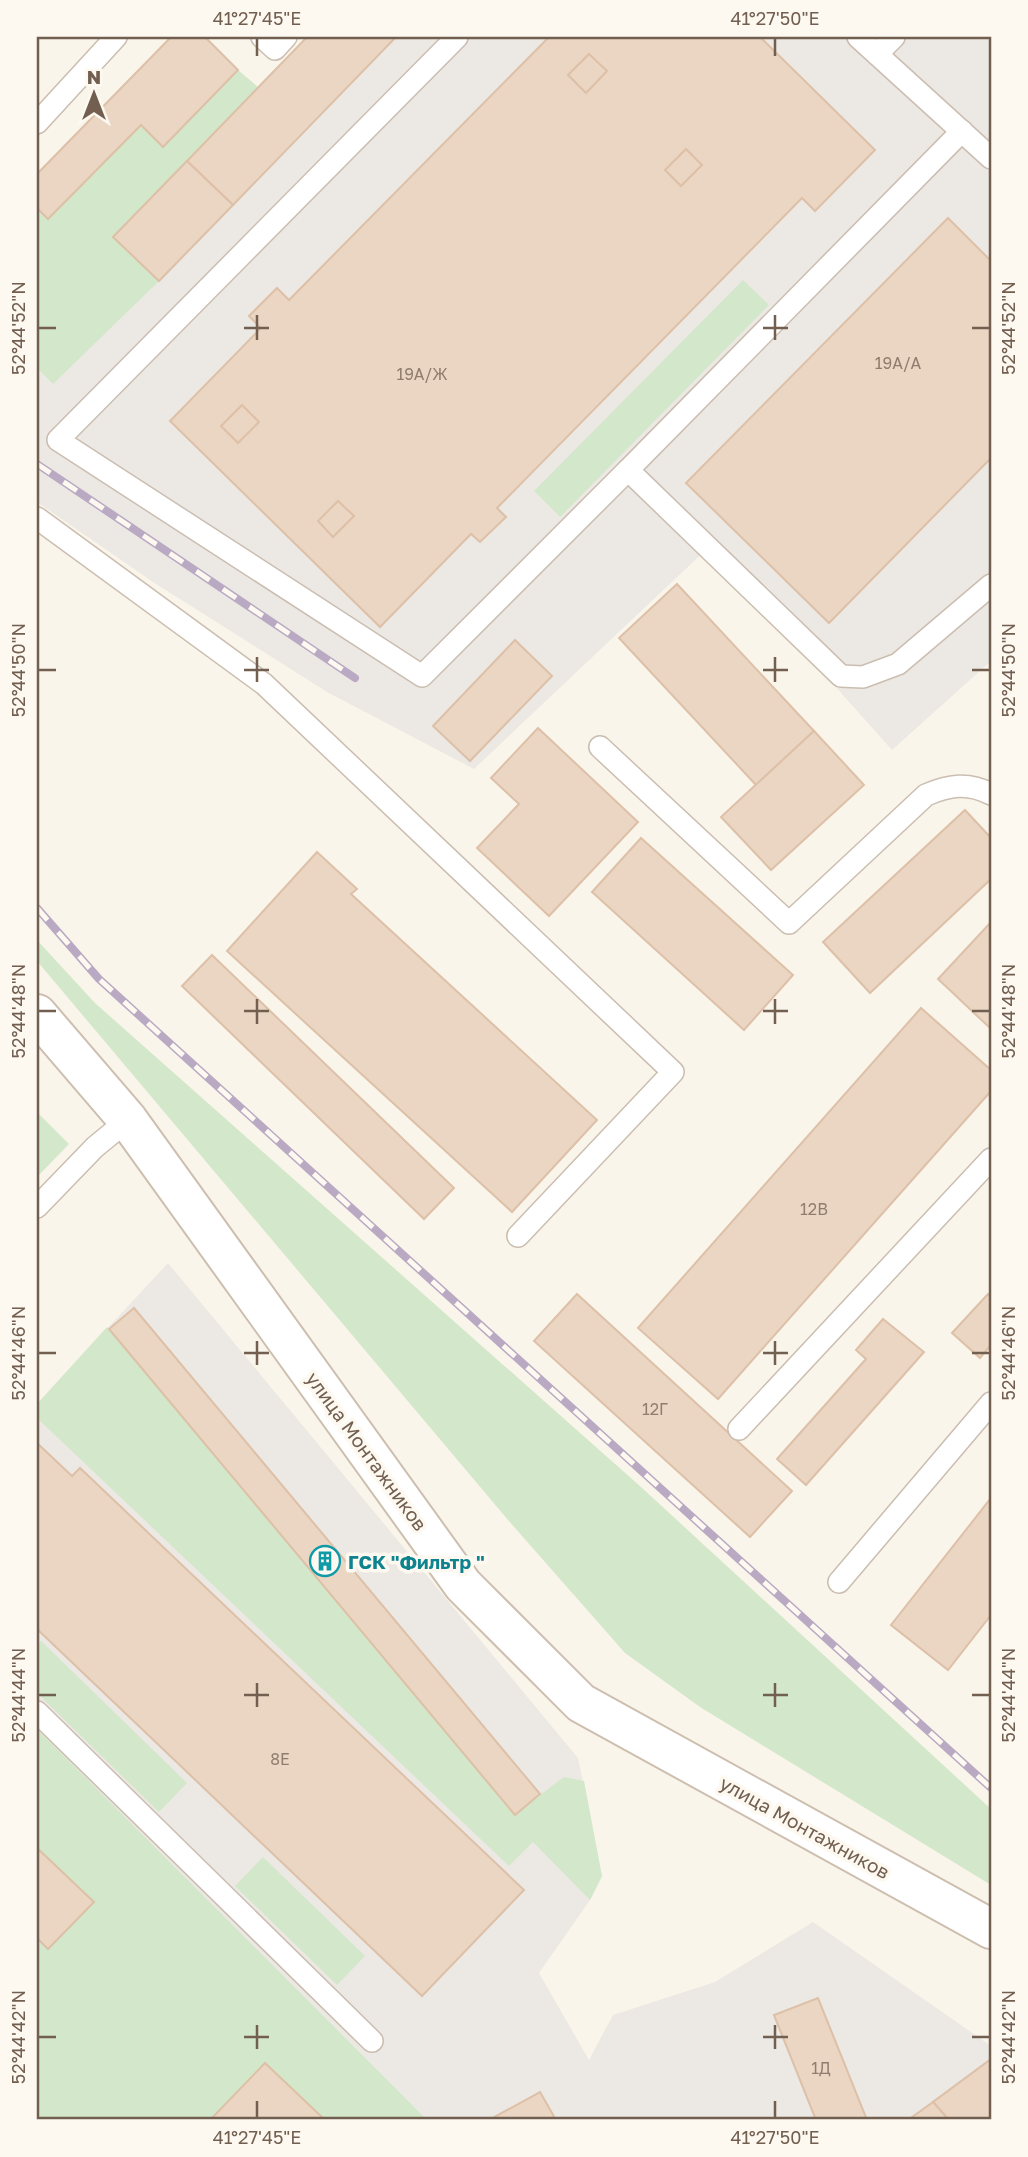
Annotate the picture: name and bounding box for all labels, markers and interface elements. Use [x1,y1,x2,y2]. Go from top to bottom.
text: 41°27'45"E [213,7,301,29]
text: 41°27'50"E [731,7,819,29]
north arrow [60,60,130,130]
text: N [87,65,101,88]
text: 52°44'52"N [7,281,29,375]
text: 52°44'52"N [997,281,1019,375]
house number: 19А/А [875,353,922,373]
house number: 19А/Ж [396,364,448,384]
text: 52°44'50"N [7,623,29,717]
text: 52°44'50"N [997,623,1019,717]
text: 52°44'48"N [7,964,29,1058]
text: 52°44'48"N [997,964,1019,1058]
house number: 12В [800,1199,828,1219]
text: 52°44'46"N [7,1306,29,1400]
text: 52°44'46"N [997,1306,1019,1400]
street label: улица Монтажников [302,1367,432,1535]
house number: 12Г [642,1399,668,1419]
building icon: ГСК "Фильтр " [308,1544,342,1578]
place label: ГСК "Фильтр " [348,1550,485,1573]
text: 52°44'44"N [7,1648,29,1742]
text: 52°44'44"N [997,1648,1019,1742]
house number: 8Е [270,1749,290,1769]
street label: улица Монтажников [716,1771,894,1883]
text: 52°44'42"N [7,1990,29,2084]
text: 52°44'42"N [997,1990,1019,2084]
house number: 1Д [811,2058,831,2078]
text: 41°27'45"E [213,2126,301,2148]
text: 41°27'50"E [731,2126,819,2148]

